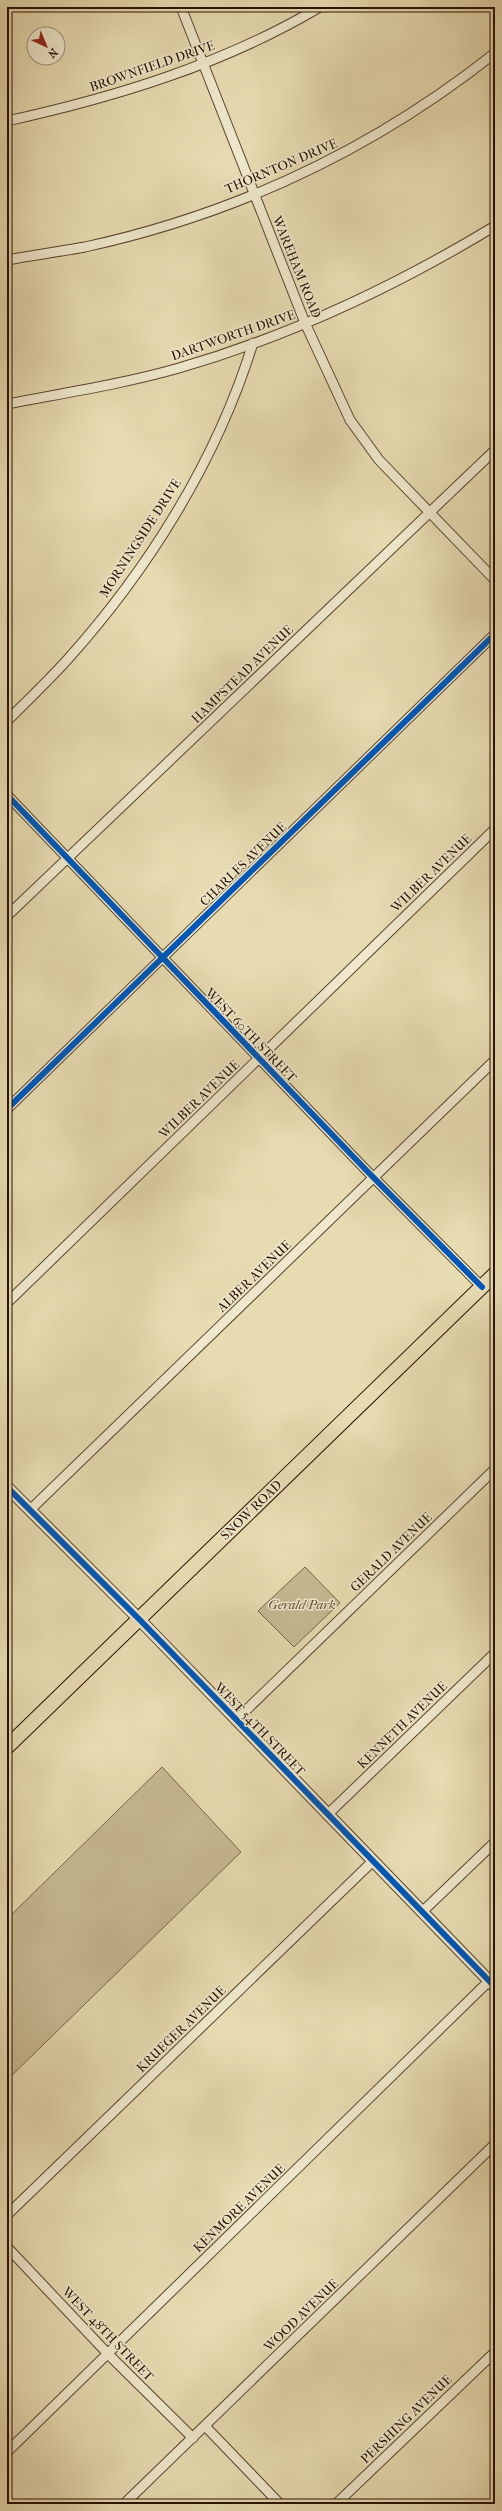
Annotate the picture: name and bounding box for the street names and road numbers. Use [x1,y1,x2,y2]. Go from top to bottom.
street label: BROWNFIELD DRIVE [88,38,217,94]
street label: THORNTON DRIVE [223,136,339,196]
street label: WAREHAM ROAD [269,213,324,320]
street label: DARTWORTH DRIVE [169,307,297,363]
street label: MORNINGSIDE DRIVE [96,476,184,600]
street label: HAMPSTEAD AVENUE [188,622,296,726]
street label: CHARLES AVENUE [197,819,289,909]
street label: WILBER AVENUE [387,831,474,916]
street label: WEST 60TH STREET [202,984,300,1085]
street label: WILBER AVENUE [155,1057,242,1142]
street label: ALBER AVENUE [213,1237,294,1316]
street label: SNOW ROAD [217,1477,285,1543]
street label: GERALD AVENUE [347,1509,435,1595]
street label: KENNETH AVENUE [354,1678,450,1772]
street label: WEST 54TH STREET [211,1679,308,1779]
street label: KRUEGER AVENUE [133,1983,229,2075]
street label: KENMORE AVENUE [190,2160,288,2256]
street label: WOOD AVENUE [260,2276,341,2355]
street label: WEST 48TH STREET [59,2283,157,2384]
street label: PERSHING AVENUE [357,2372,455,2466]

